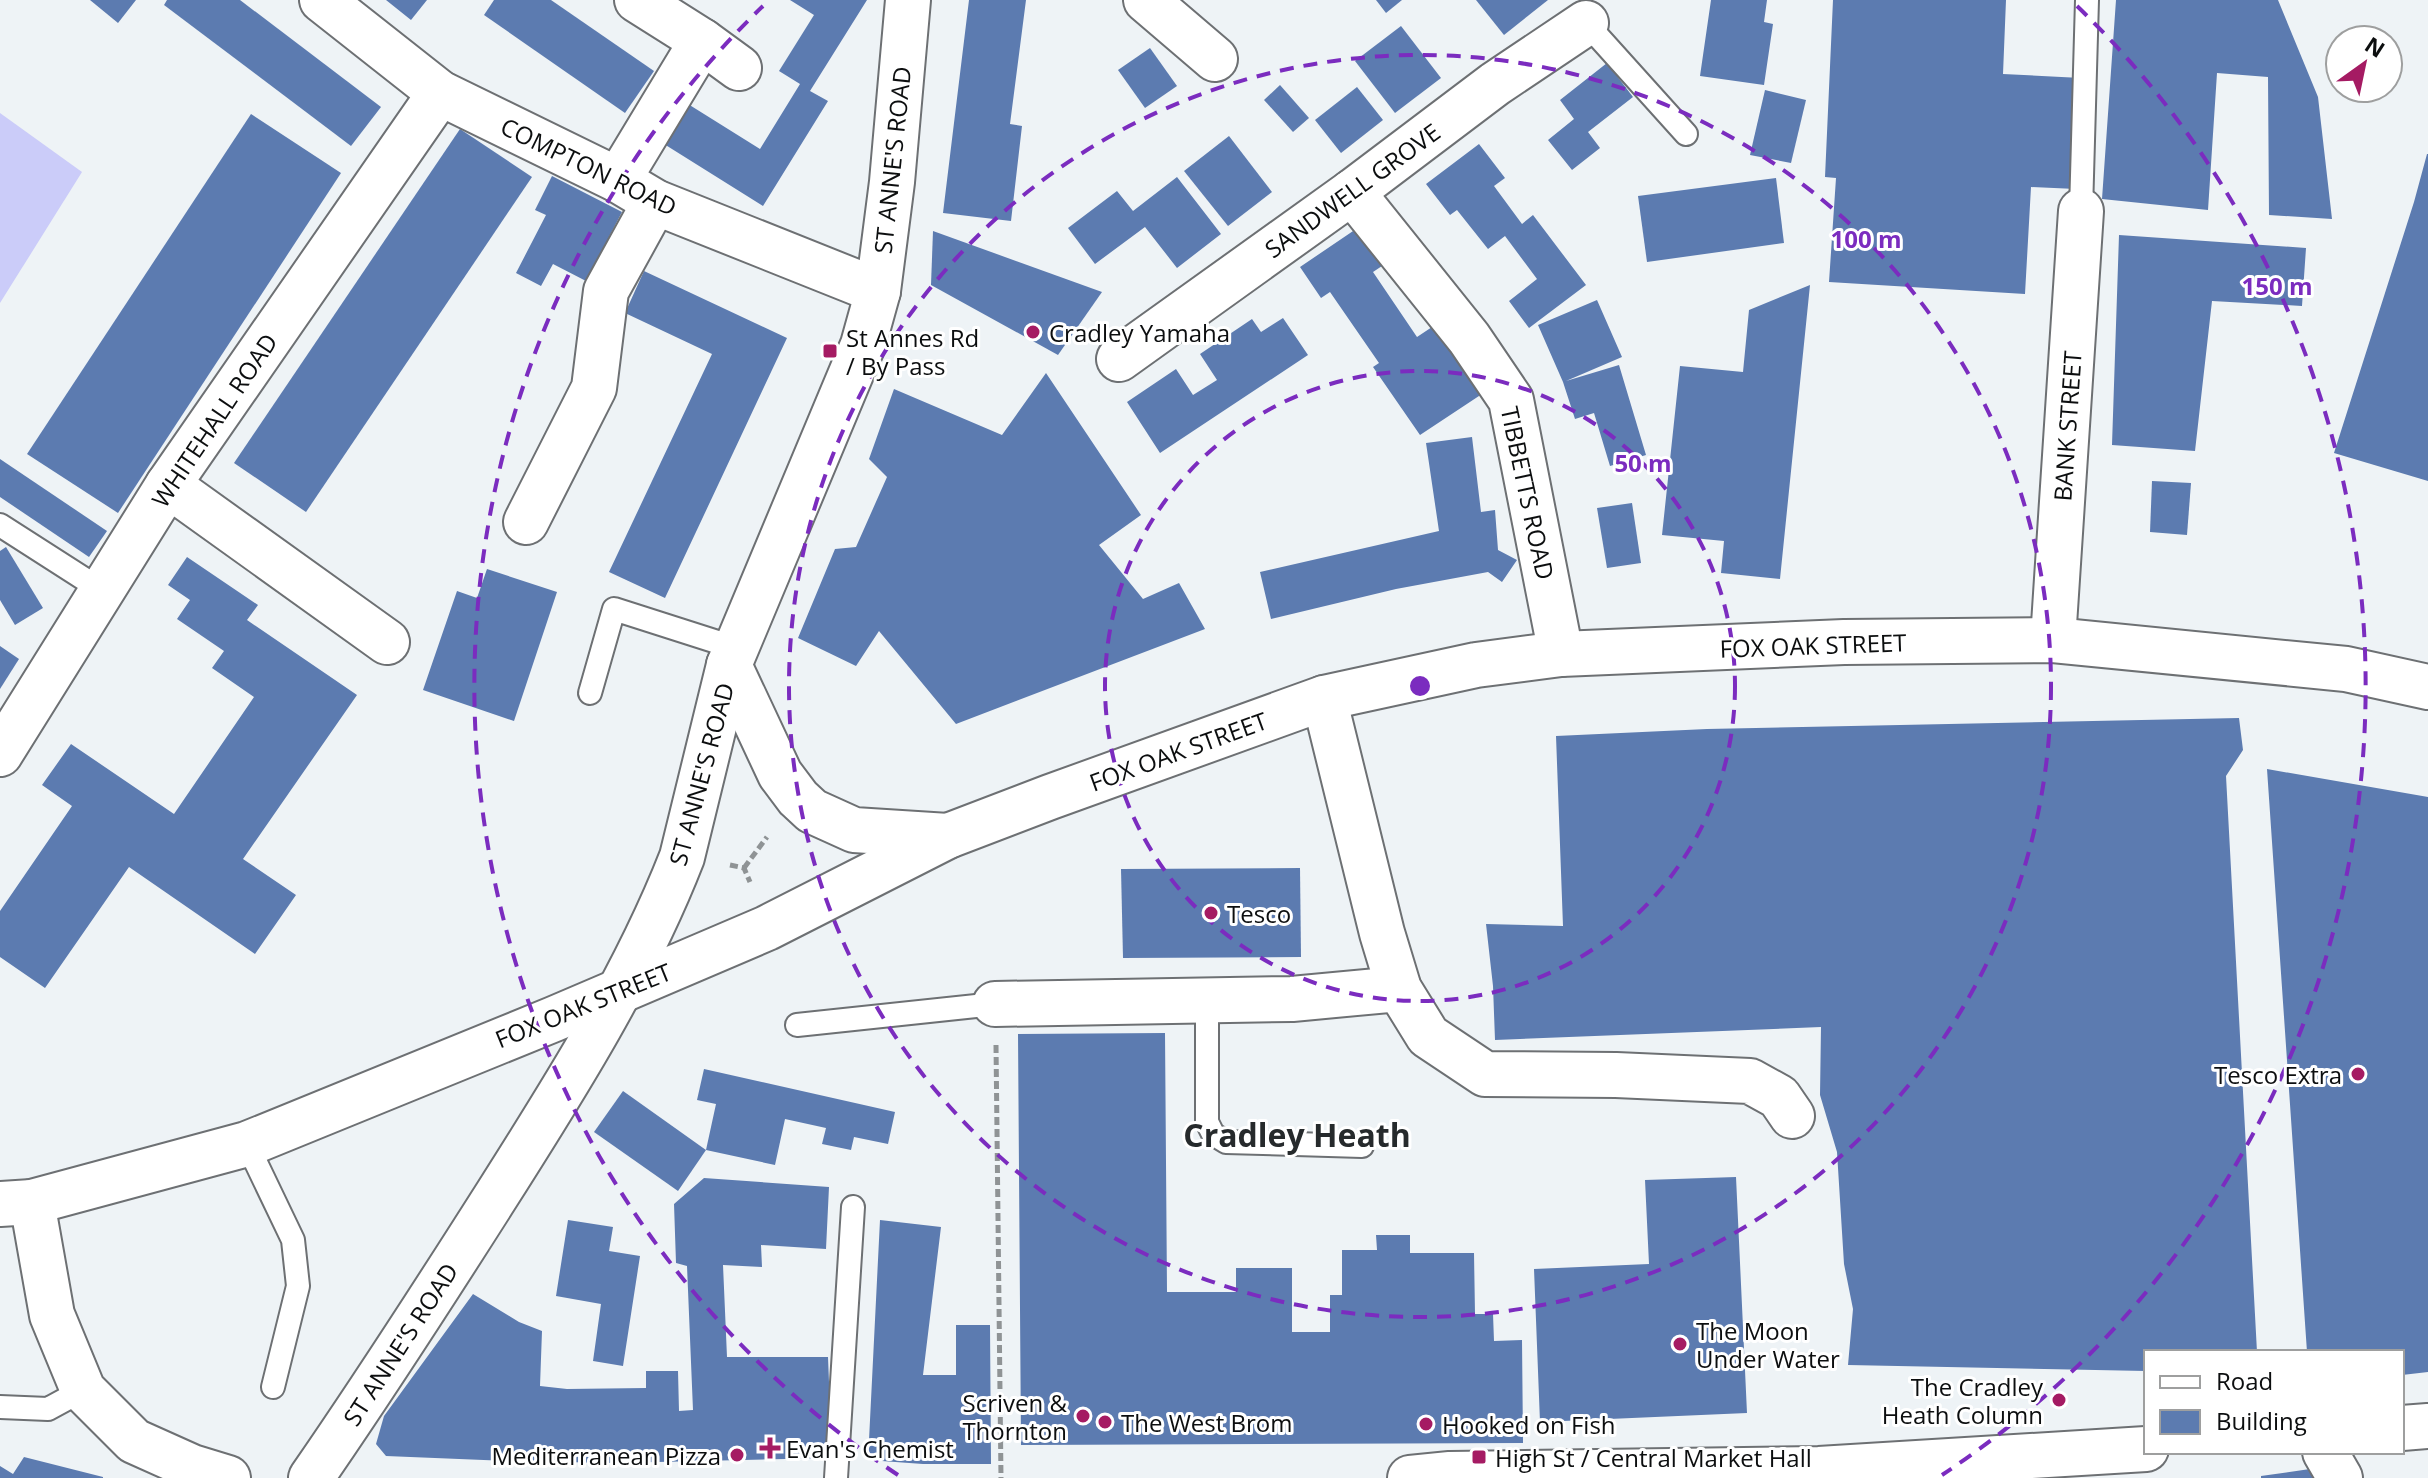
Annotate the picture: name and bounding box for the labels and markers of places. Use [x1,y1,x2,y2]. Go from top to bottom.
place label: Cradley Yamaha [1049,316,1230,349]
place label: St Annes Rd / By Pass [846,321,979,382]
marker: Cradley Yamaha [1024,323,1042,341]
marker: St Annes Rd / By Pass [821,342,839,360]
centre of rings [1406,672,1434,700]
place label: Tesco [1227,897,1291,930]
marker: Tesco [1202,904,1220,922]
place label: Tesco Extra [2214,1058,2342,1091]
marker: Tesco Extra [2349,1065,2367,1083]
place label: The Moon Under Water [1696,1314,1840,1375]
marker: The Moon Under Water [1671,1335,1689,1353]
place label: The Cradley Heath Column [1882,1370,2044,1431]
place label: Scriven & Thornton [962,1386,1068,1447]
marker: The Cradley Heath Column [2050,1391,2068,1409]
place label: The West Brom [1121,1406,1292,1439]
marker: Scriven & Thornton [1074,1407,1092,1425]
place label: Hooked on Fish [1442,1408,1616,1441]
marker: The West Brom [1096,1413,1114,1431]
marker: Hooked on Fish [1417,1415,1435,1433]
place label: Evan's Chemist [786,1432,954,1465]
place label: Mediterranean Pizza [491,1439,721,1472]
marker: Evan's Chemist [761,1439,779,1457]
place label: High St / Central Market Hall [1495,1441,1812,1474]
marker: Mediterranean Pizza [728,1446,746,1464]
marker: High St / Central Market Hall [1470,1448,1488,1466]

